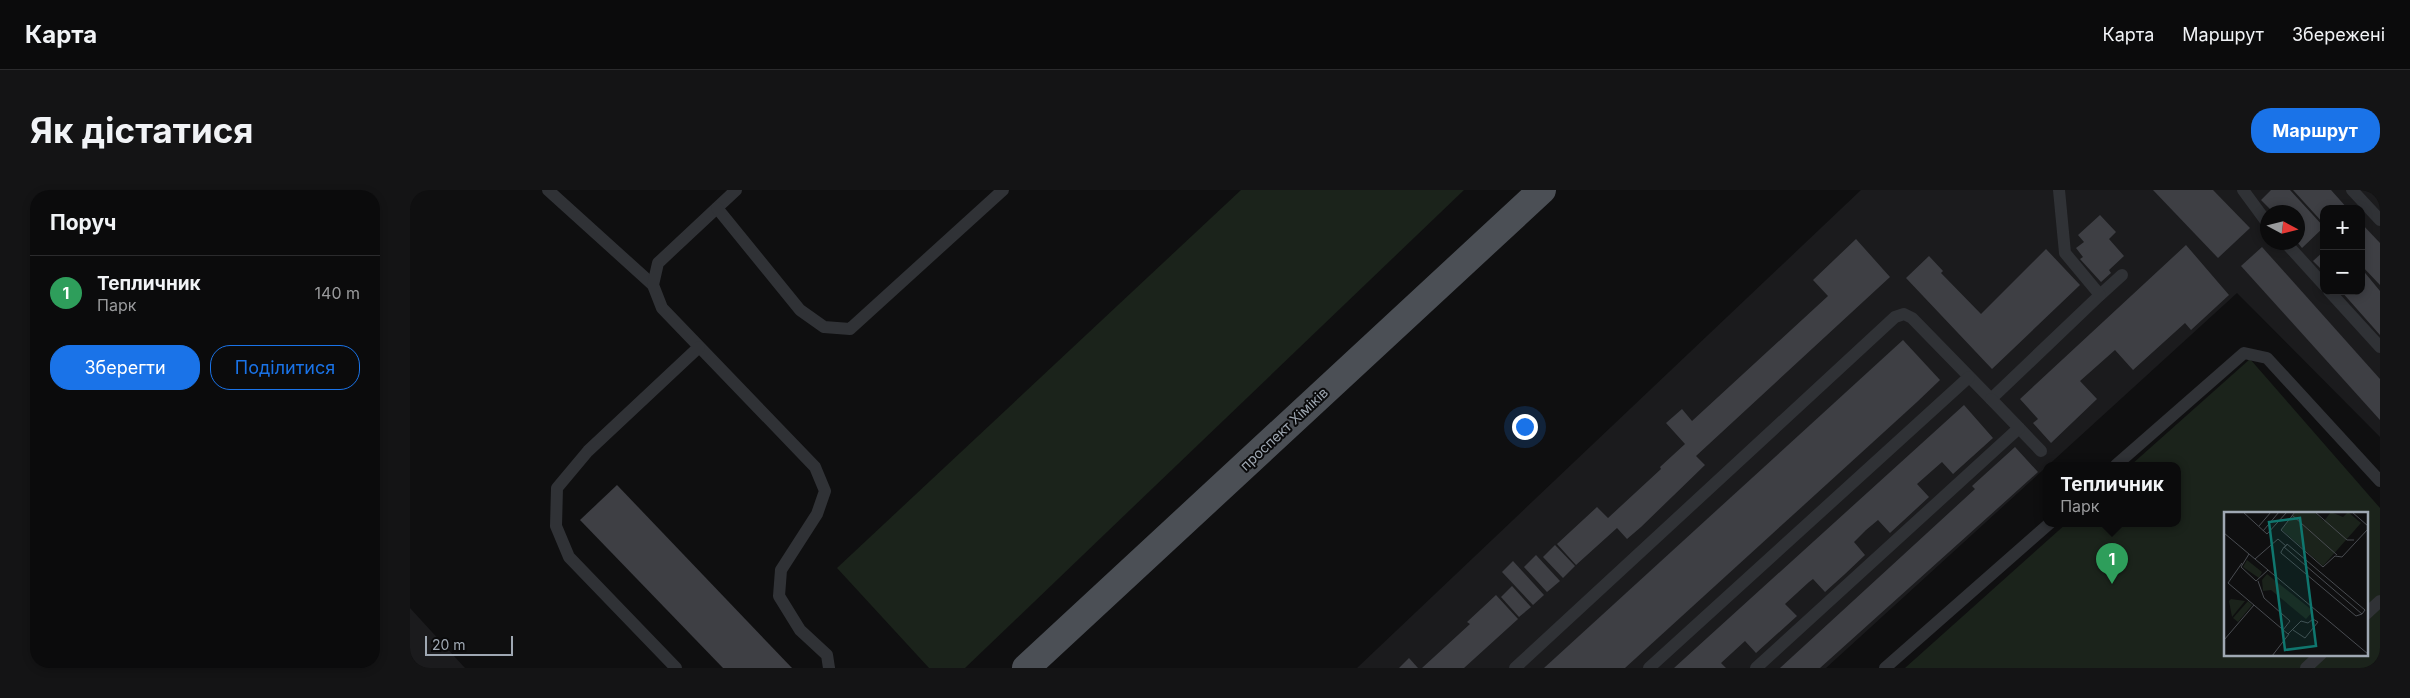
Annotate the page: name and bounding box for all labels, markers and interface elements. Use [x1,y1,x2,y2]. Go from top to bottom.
text: Карта [25,20,97,49]
text: Карта [2103,24,2154,45]
text: Маршрут [2182,24,2264,45]
text: Збережені [2292,24,2385,45]
button: Маршрут [2251,108,2380,153]
text: Як дістатися [30,109,254,151]
north arrow [2260,205,2305,250]
map controls [2320,205,2365,295]
button: + [2320,205,2365,250]
text: Поруч [50,210,117,235]
button: − [2320,250,2365,295]
text: Тепличник [97,272,201,295]
text: 1 [63,283,69,303]
text: 140 m [315,283,360,303]
text: Парк [97,295,136,315]
button: Зберегти [50,345,200,390]
button: Поділитися [210,345,360,390]
street label: проспект Хіміків [1236,384,1331,474]
your location [1512,414,1538,440]
popup [2043,462,2181,527]
text: Тепличник [2060,473,2164,496]
text: Парк [2060,496,2100,516]
inset map [2224,512,2368,656]
pin: 1 [2096,543,2128,584]
scale bar [425,633,512,656]
text: 20 m [432,636,466,653]

